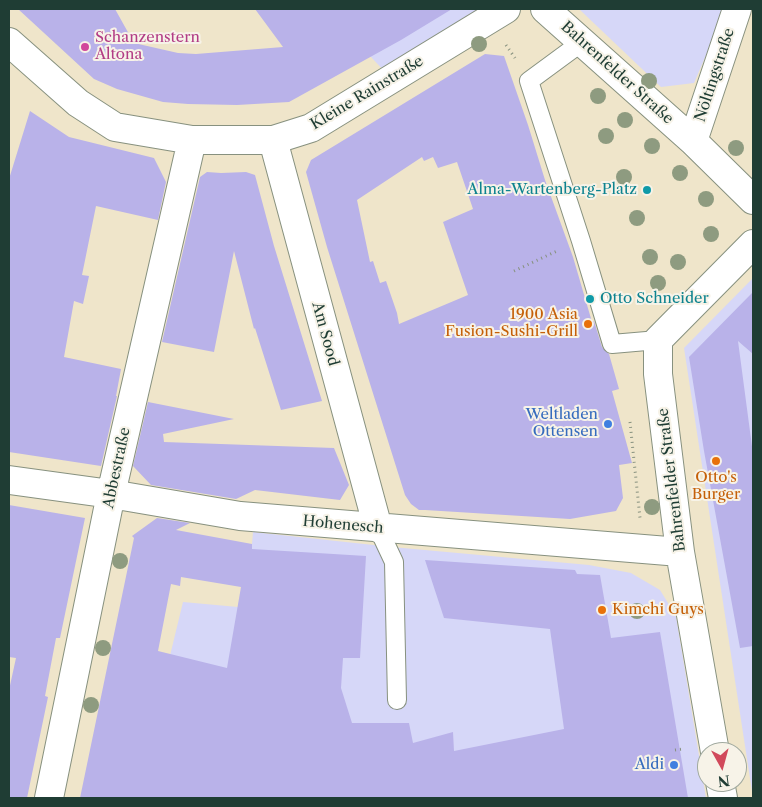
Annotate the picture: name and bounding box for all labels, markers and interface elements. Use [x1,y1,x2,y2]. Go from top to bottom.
street label: Bahrenfelder Straße [557,18,677,128]
street label: Nöltingstraße [691,26,739,124]
place label: Schanzenstern Altona [95,29,200,64]
marker: Schanzenstern Altona [79,41,91,53]
street label: Kleine Rainstraße [307,52,427,134]
place label: Alma-Wartenberg-Platz [467,181,637,199]
marker: Alma-Wartenberg-Platz [641,184,653,196]
place label: Otto Schneider [600,290,709,308]
marker: Otto Schneider [584,293,596,305]
street label: Am Sood [308,300,342,368]
place label: 1900 Asia Fusion-Sushi-Grill [445,306,578,341]
marker: 1900 Asia Fusion-Sushi-Grill [582,318,594,330]
place label: Weltladen Ottensen [525,406,598,441]
street label: Bahrenfelder Straße [654,407,690,553]
marker: Weltladen Ottensen [602,418,614,430]
street label: Abbestraße [100,426,134,510]
marker: Otto's Burger [710,455,722,467]
place label: Otto's Burger [692,469,740,504]
street label: Hohenesch [302,513,384,537]
place label: Kimchi Guys [612,601,704,619]
marker: Kimchi Guys [596,604,608,616]
north arrow [697,742,747,792]
place label: Aldi [635,756,664,774]
marker: Aldi [668,759,680,771]
text: N [717,771,731,791]

